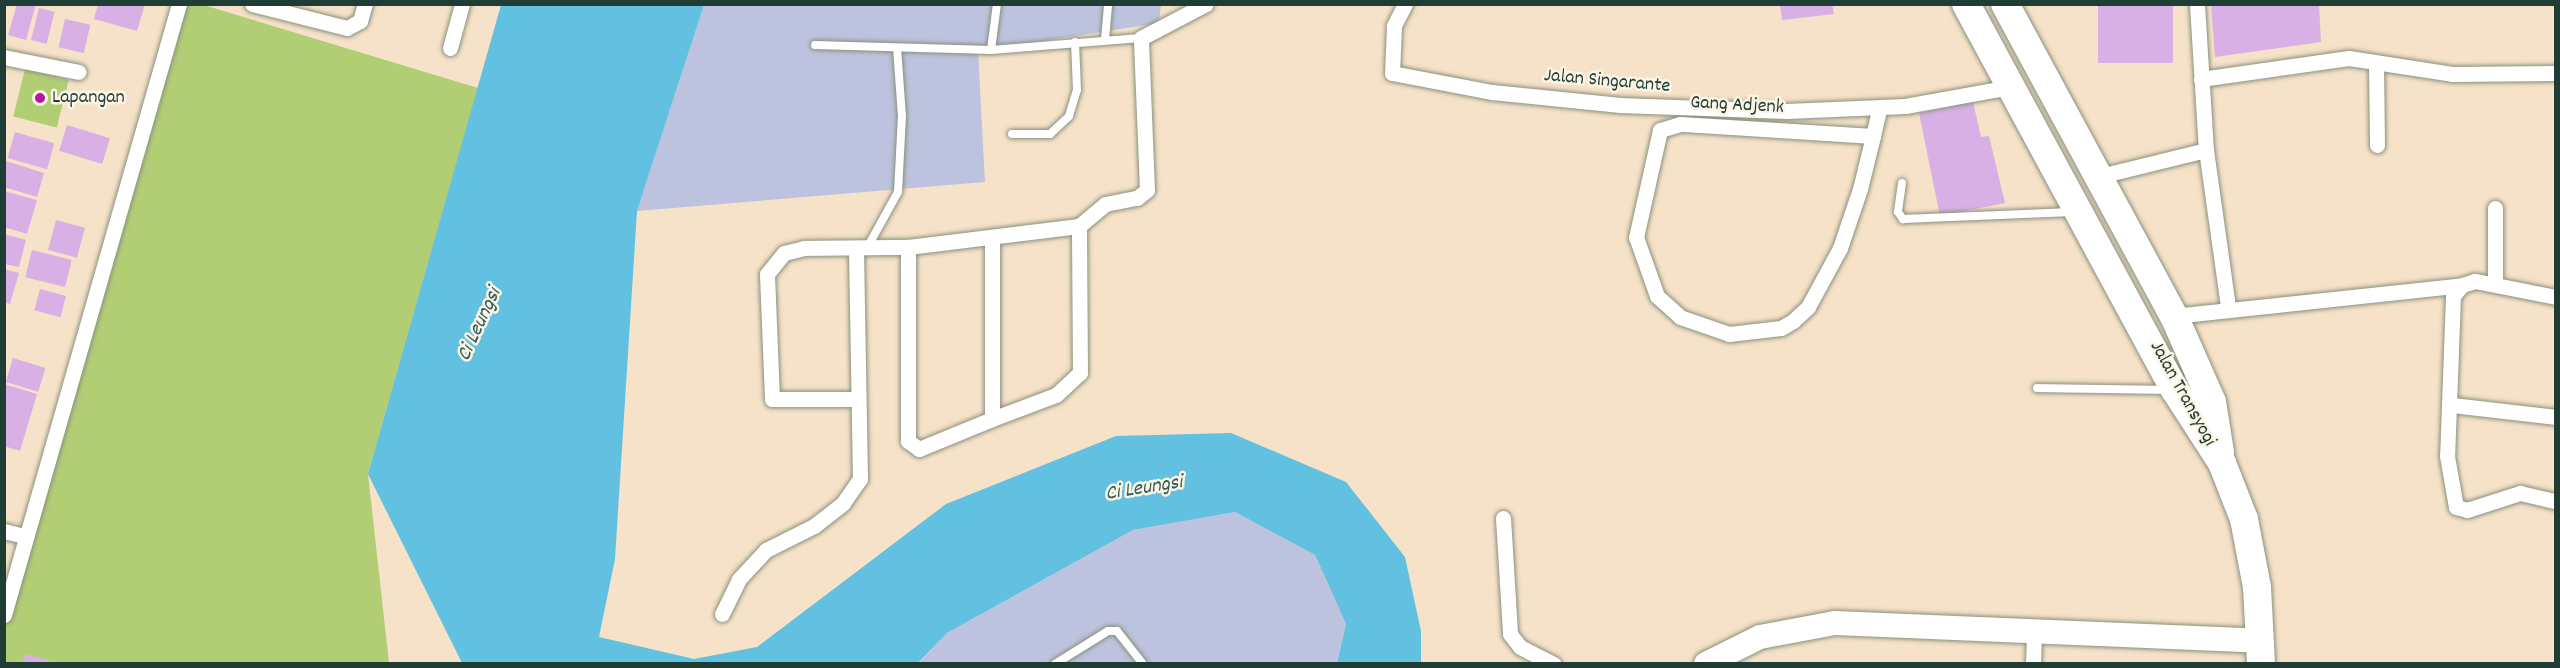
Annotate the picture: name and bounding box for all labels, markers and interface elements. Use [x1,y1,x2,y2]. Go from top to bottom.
street label: Jalan Singarante [1543,65,1671,99]
place label: Lapangan [52,86,125,110]
marker: Lapangan [33,91,47,105]
street label: Gang Adjenk [1690,92,1784,120]
water label: Ci Leungsi [452,285,508,365]
street label: Jalan Transyogi [2143,337,2221,451]
water label: Ci Leungsi [1104,470,1184,508]

